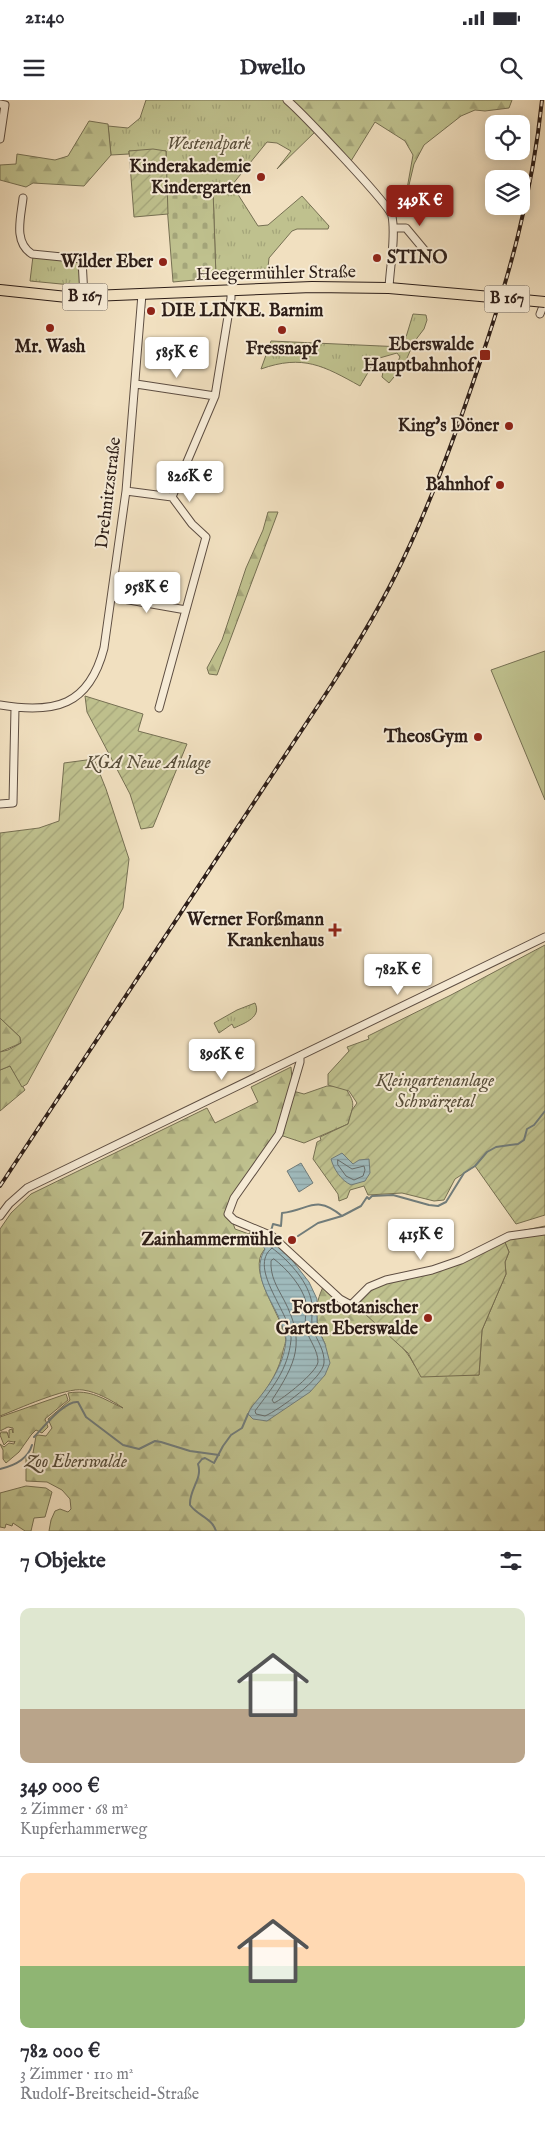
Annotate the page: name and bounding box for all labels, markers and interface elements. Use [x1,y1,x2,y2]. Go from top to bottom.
text: 21:40 [25,6,65,30]
icon: menu [20,54,48,82]
text: Dwello [240,54,305,82]
icon: search [497,54,525,82]
map controls [485,115,530,215]
button: locate [485,115,530,160]
park label: Westendpark [167,133,251,156]
place label: Kinderakademie Kindergarten [129,156,252,200]
button: layers [485,170,530,215]
marker: Kinderakademie Kindergarten [255,171,267,183]
pin: 349K € [379,184,461,227]
text: 349K € [397,191,443,211]
place label: STINO [387,247,447,270]
place label: Wilder Eber [60,251,153,274]
marker: STINO [371,252,383,264]
marker: Wilder Eber [157,256,169,268]
street label: Heegermühler Straße [196,261,356,287]
road number: B 167 [62,283,108,310]
road number: B 167 [484,285,530,312]
place label: DIE LINKE. Barnim [161,300,323,323]
marker: DIE LINKE. Barnim [145,305,157,317]
marker: Mr. Wash [44,322,56,334]
marker: Fressnapf [276,324,288,336]
place label: Eberswalde Hauptbahnhof [363,334,477,378]
place label: Mr. Wash [15,336,86,359]
pin: 585K € [136,336,218,379]
place label: Fressnapf [246,338,322,361]
text: 585K € [156,343,198,363]
marker: Eberswalde Hauptbahnhof [478,348,492,362]
place label: King's Döner [398,415,499,438]
marker: King's Döner [503,420,515,432]
street label: Drehnitzstraße [91,436,127,550]
pin: 826K € [149,460,231,503]
text: 826K € [168,467,212,487]
place label: Bahnhof [425,474,493,497]
marker: Bahnhof [494,479,506,491]
pin: 958K € [106,572,188,614]
text: 958K € [125,578,169,598]
place label: TheosGym [383,726,468,749]
marker: TheosGym [472,731,484,743]
park label: KGA Neue Anlage [84,752,211,775]
place label: Werner Forßmann Krankenhaus [186,909,325,953]
marker: Werner Forßmann Krankenhaus [328,923,342,937]
pin: 782K € [357,954,439,996]
text: 782K € [375,960,421,980]
pin: 896K € [181,1038,263,1081]
text: 896K € [200,1045,244,1065]
park label: Kleingartenanlage Schwärzetal [375,1070,494,1114]
pin: 415K € [380,1218,462,1261]
text: 415K € [399,1225,443,1245]
place label: Zainhammermühle [141,1229,283,1252]
marker: Zainhammermühle [286,1234,298,1246]
place label: Forstbotanischer Garten Eberswalde [276,1297,419,1341]
marker: Forstbotanischer Garten Eberswalde [422,1312,434,1324]
park label: Zoo Eberswalde [23,1451,127,1474]
icon: filters [497,1547,525,1575]
text: 7 Objekte [20,1548,106,1575]
icon: home [228,1640,318,1730]
text: 349 000 € [20,1773,100,1800]
text: 2 Zimmer · 68 m² [20,1800,128,1820]
text: Kupferhammerweg [20,1820,147,1840]
icon: home [228,1906,318,1996]
text: 782 000 € [20,2038,100,2065]
text: 3 Zimmer · 110 m² [20,2065,133,2085]
text: Rudolf-Breitscheid-Straße [20,2085,199,2105]

